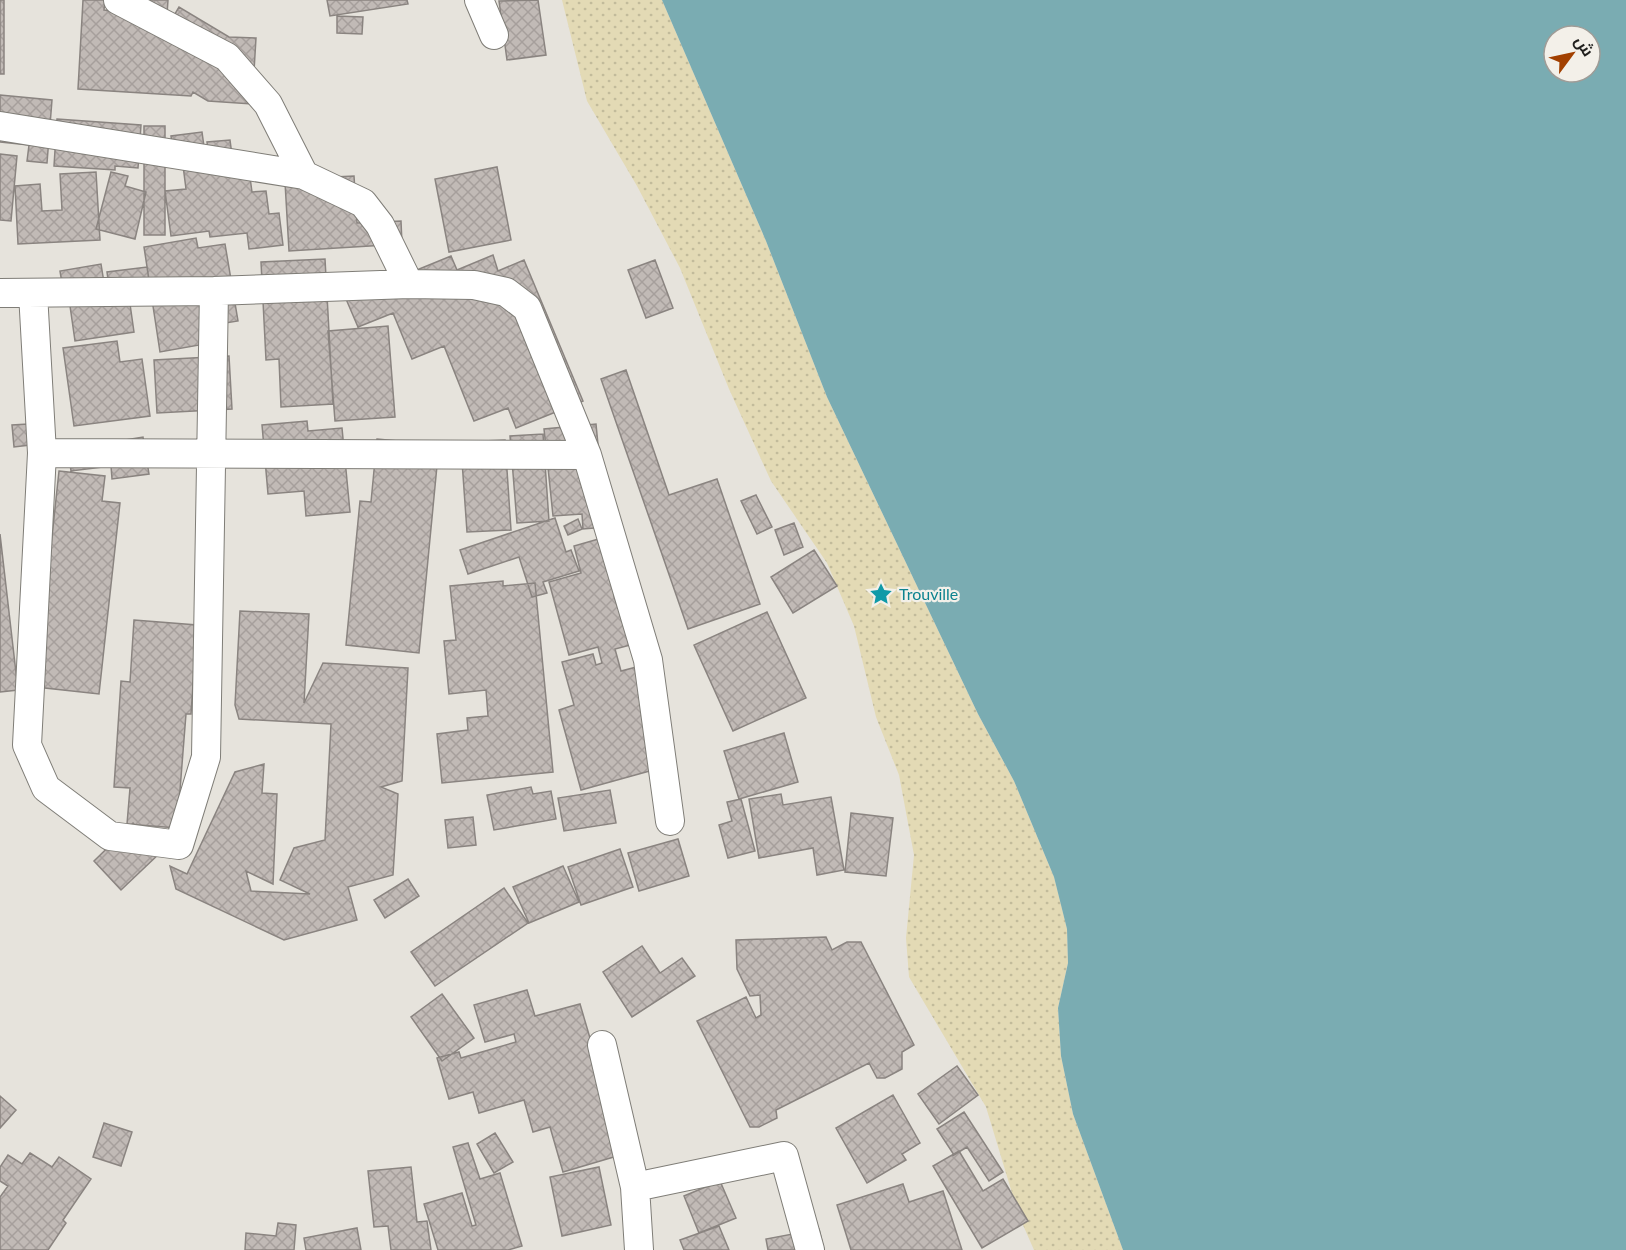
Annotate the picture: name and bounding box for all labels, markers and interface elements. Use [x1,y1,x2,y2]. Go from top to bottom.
north arrow [1542,24,1602,84]
text: ش [1571,32,1599,60]
place icon: Trouville [868,581,894,607]
place label: Trouville [899,584,958,603]

